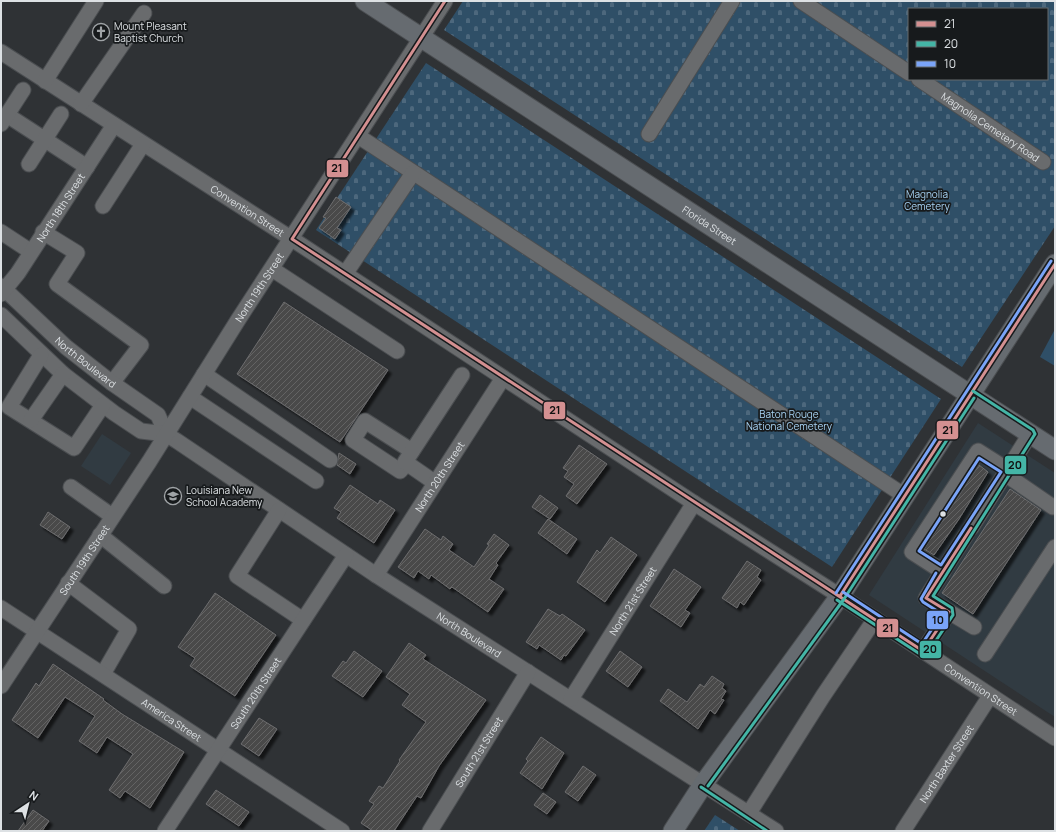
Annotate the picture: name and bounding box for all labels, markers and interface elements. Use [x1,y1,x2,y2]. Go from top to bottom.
legend [908,8,1048,80]
text: 21 [944,15,956,32]
place label: Mount Pleasant Baptist Church [114,19,187,45]
church icon: Mount Pleasant Baptist Church [91,22,111,42]
text: 20 [944,35,958,52]
text: 10 [944,55,956,72]
street label: Magnolia Cemetery Road [939,89,1042,165]
line badge: 21 [326,159,349,178]
text: 21 [331,160,343,175]
street label: North 18th Street [33,170,88,245]
street label: Convention Street [208,181,287,239]
park label: Magnolia Cemetery [904,187,951,213]
street label: Florida Street [680,202,739,248]
street label: North 19th Street [232,250,287,325]
street label: North Boulevard [52,334,119,391]
line badge: 21 [543,401,566,420]
text: 21 [549,402,561,417]
park label: Baton Rouge National Cemetery [746,407,833,433]
line badge: 21 [936,420,959,440]
text: 21 [942,422,954,437]
street label: North 20th Street [411,439,467,515]
line badge: 20 [1004,455,1027,475]
text: 20 [1008,457,1022,472]
place label: Louisiana New School Academy [186,483,263,509]
school or university icon: Louisiana New School Academy [163,486,183,506]
unlabelled marker [938,509,948,519]
street label: South 19th Street [56,522,113,598]
street label: North 21st Street [606,564,660,638]
street label: North Boulevard [434,609,504,661]
line badge: 10 [926,610,949,630]
text: 10 [932,612,944,627]
line badge: 21 [876,618,899,638]
text: 21 [882,620,894,635]
line badge: 20 [919,640,942,659]
text: 20 [923,641,937,656]
street label: South 20th Street [227,654,284,732]
street label: Convention Street [942,660,1020,719]
street label: America Street [139,695,204,744]
street label: South 21st Street [452,714,506,790]
street label: North Baxter Street [916,722,977,805]
north arrow [8,784,48,824]
text: N [26,787,42,804]

